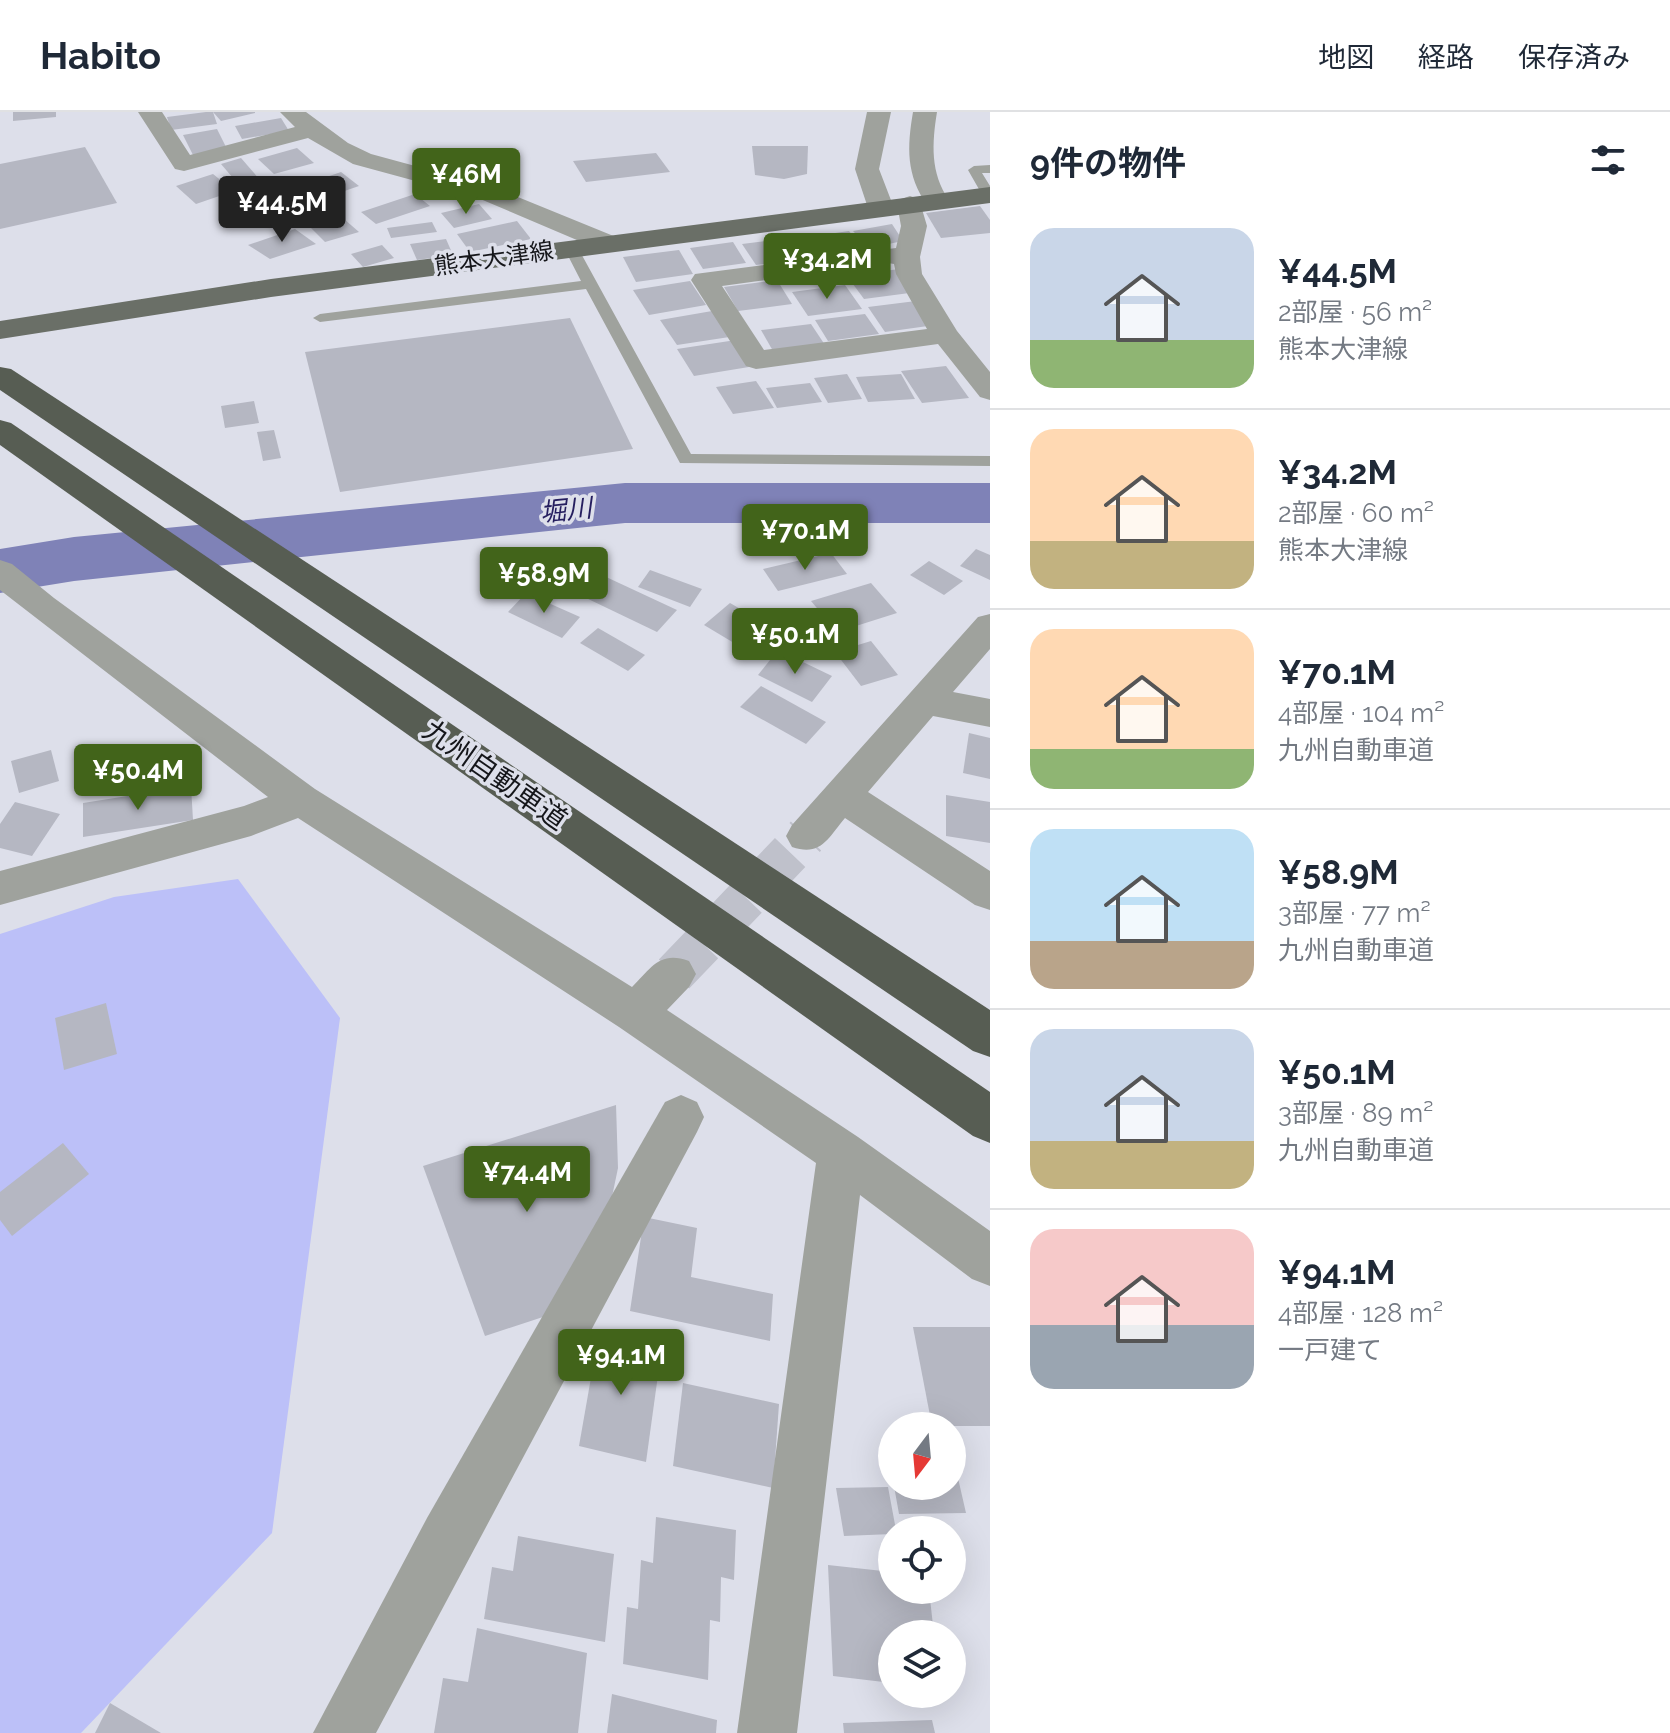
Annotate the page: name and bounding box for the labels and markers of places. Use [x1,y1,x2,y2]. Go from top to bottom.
pin: ¥46M [419,148,513,216]
pin: ¥44.5M [217,176,347,244]
pin: ¥34.2M [762,233,892,301]
pin: ¥70.1M [740,504,870,572]
pin: ¥58.9M [479,547,609,615]
pin: ¥50.1M [730,608,860,676]
pin: ¥50.4M [73,744,203,812]
pin: ¥74.4M [462,1146,592,1214]
pin: ¥94.1M [556,1329,686,1397]

